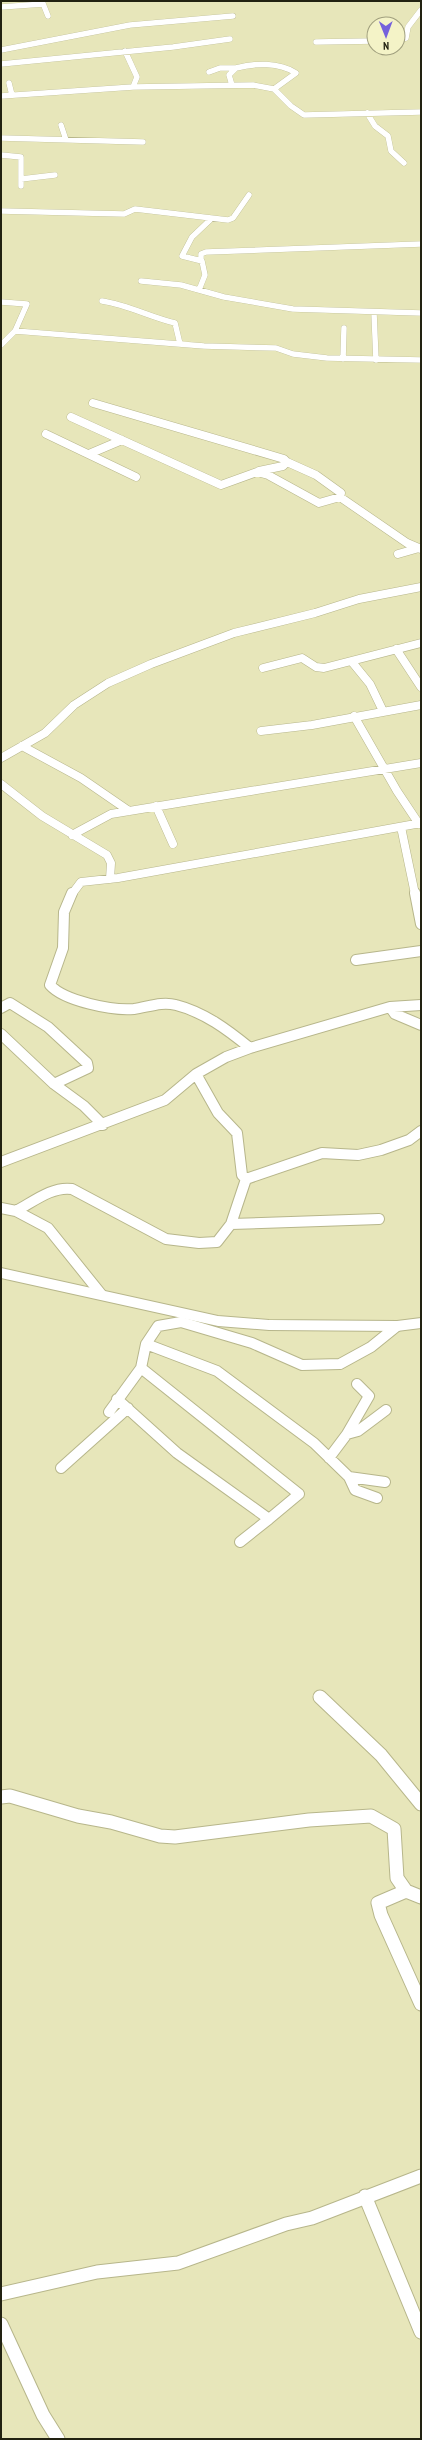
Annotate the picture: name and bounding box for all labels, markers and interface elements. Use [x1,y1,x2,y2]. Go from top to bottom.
north arrow [366,16,406,56]
text: N [383,39,389,53]

